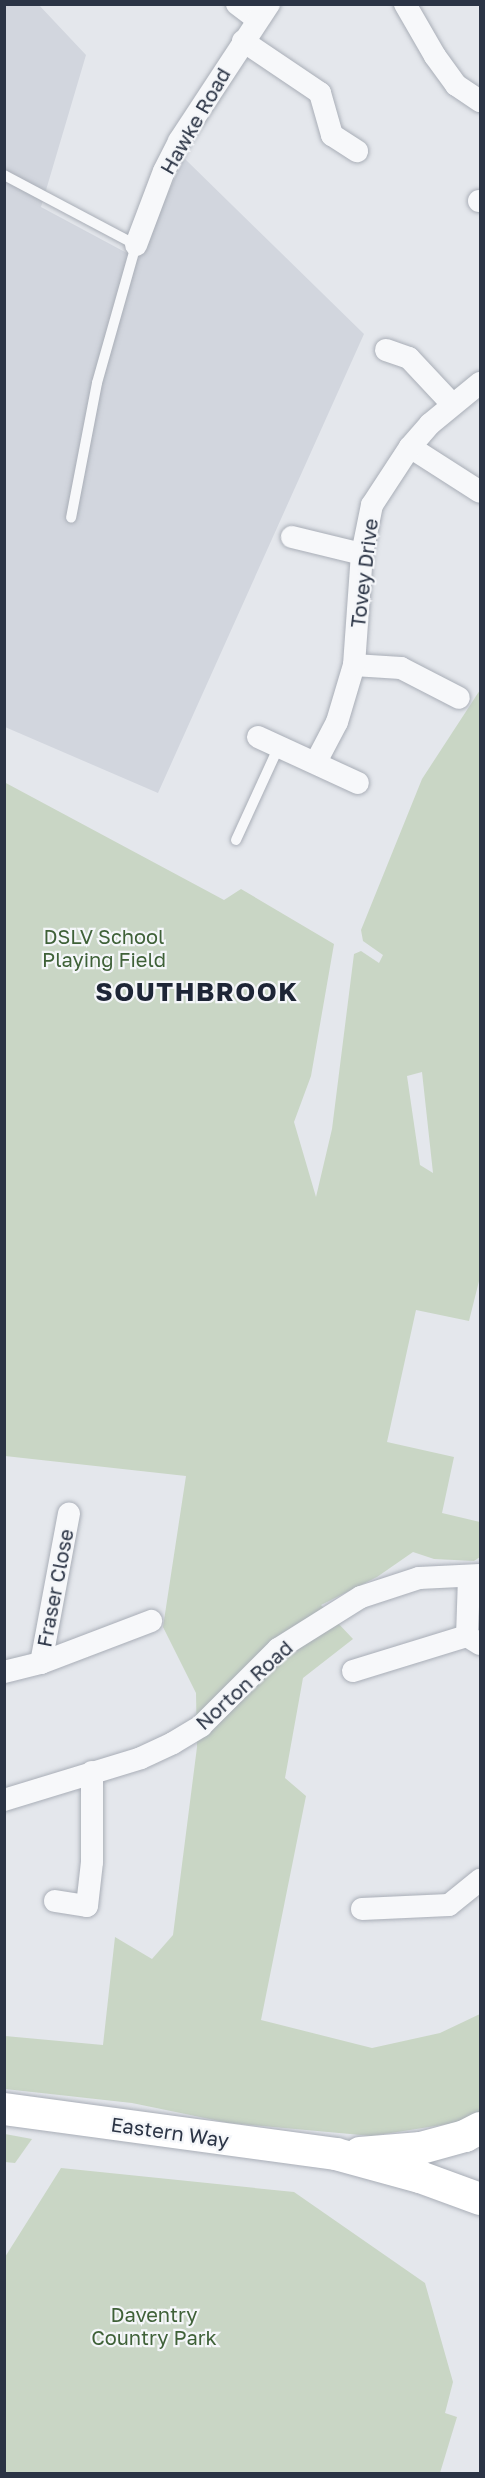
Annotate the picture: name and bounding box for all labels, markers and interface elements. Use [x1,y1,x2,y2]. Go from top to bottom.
street label: Hawke Road [155,63,235,179]
street label: Tovey Drive [345,517,383,629]
park label: DSLV School Playing Field [42,925,166,972]
district label: SOUTHBROOK [95,976,299,1008]
street label: Fraser Close [32,1527,78,1649]
street label: Norton Road [191,1635,297,1735]
street label: Eastern Way [109,2112,231,2152]
park label: Daventry Country Park [91,2303,217,2350]

